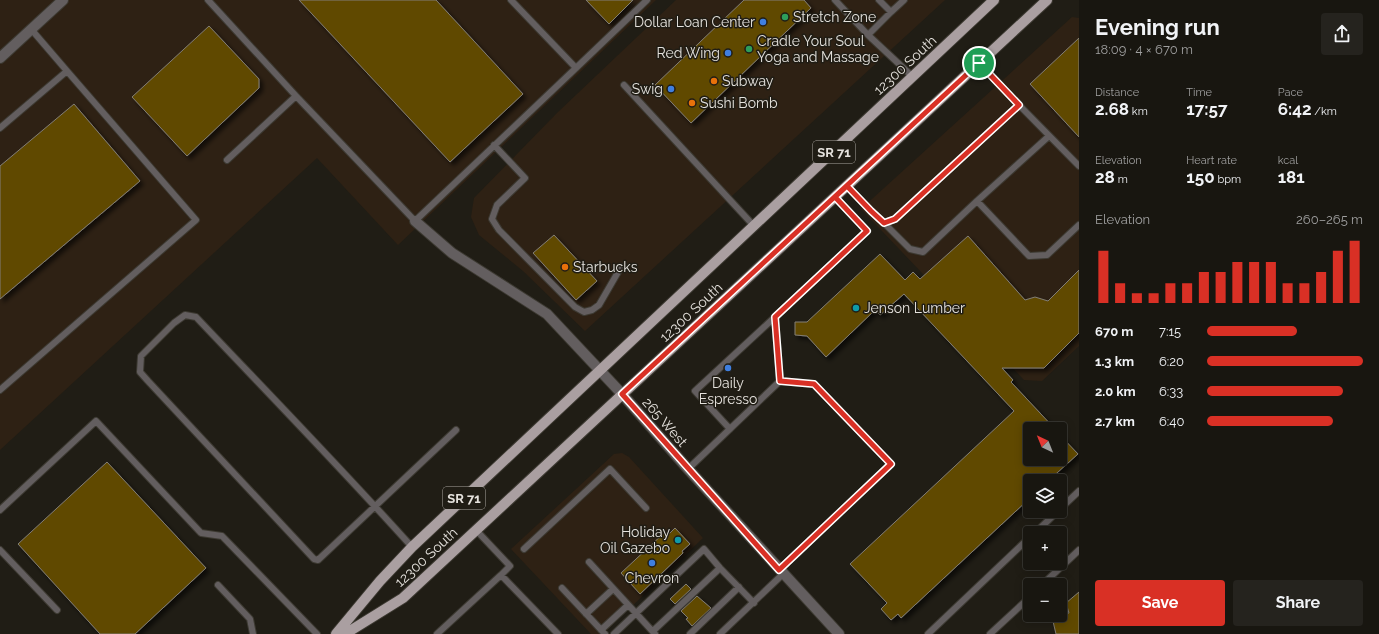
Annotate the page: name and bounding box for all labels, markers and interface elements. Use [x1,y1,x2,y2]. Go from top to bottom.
place label: Stretch Zone [793,9,876,25]
marker: Stretch Zone [780,12,790,22]
button: share [1321,13,1363,55]
place label: Dollar Loan Center [634,14,755,30]
text: Evening run [1095,14,1220,40]
marker: Dollar Loan Center [758,17,768,27]
street label: 12300 South [870,32,940,98]
place label: Cradle Your Soul Yoga and Massage [757,33,879,65]
text: 18:09 · 4 × 670 m [1095,42,1193,57]
marker: Cradle Your Soul Yoga and Massage [744,44,754,54]
place label: Red Wing [657,45,720,61]
pin [962,46,996,80]
marker: Red Wing [723,48,733,58]
icon: arrive [968,52,990,74]
place label: Subway [722,73,774,89]
marker: Subway [709,76,719,86]
place label: Swig [632,81,663,97]
marker: Swig [666,84,676,94]
text: Distance [1095,86,1139,99]
text: Time [1186,86,1212,99]
text: Pace [1278,86,1303,99]
place label: Sushi Bomb [700,95,778,111]
marker: Sushi Bomb [687,98,697,108]
text: 2.68 [1095,99,1129,119]
text: 17:57 [1186,99,1227,119]
text: 6:42 [1278,99,1311,119]
text: km [1129,105,1148,118]
text: /km [1311,105,1337,118]
road number: SR 71 [813,141,855,163]
text: Elevation [1095,154,1142,167]
text: Heart rate [1186,154,1237,167]
text: kcal [1278,154,1298,167]
text: 28 [1095,167,1115,187]
text: 150 [1186,167,1215,187]
text: 181 [1278,167,1305,187]
text: m [1115,173,1128,186]
text: bpm [1215,173,1241,186]
text: Elevation [1095,212,1150,227]
text: 260–265 m [1296,212,1363,227]
place label: Starbucks [573,259,638,275]
marker: Starbucks [560,262,570,272]
street label: 12300 South [656,279,726,345]
place label: Jenson Lumber [864,300,965,316]
marker: Jenson Lumber [851,303,861,313]
text: 670 m [1095,324,1133,339]
text: 7:15 [1159,324,1181,339]
text: 1.3 km [1095,354,1134,369]
text: 6:20 [1159,354,1184,369]
marker: Daily Espresso [723,363,733,373]
place label: Daily Espresso [699,375,757,407]
text: 2.0 km [1095,384,1136,399]
text: 6:33 [1159,384,1183,399]
street label: 265 West [639,394,691,450]
text: 2.7 km [1095,414,1135,429]
text: 6:40 [1159,414,1184,429]
north arrow [1023,422,1067,466]
map controls [1023,422,1067,622]
button: layers [1023,474,1067,518]
road number: SR 71 [443,487,485,509]
street label: 12300 South [391,524,461,590]
place label: Holiday Oil Gazebo [600,524,670,556]
button: + [1023,526,1067,570]
marker: Holiday Oil Gazebo [673,535,683,545]
marker: Chevron [647,558,657,568]
place label: Chevron [625,570,679,586]
button: − [1023,578,1067,622]
button: Save [1095,580,1225,626]
button: Share [1233,580,1363,626]

